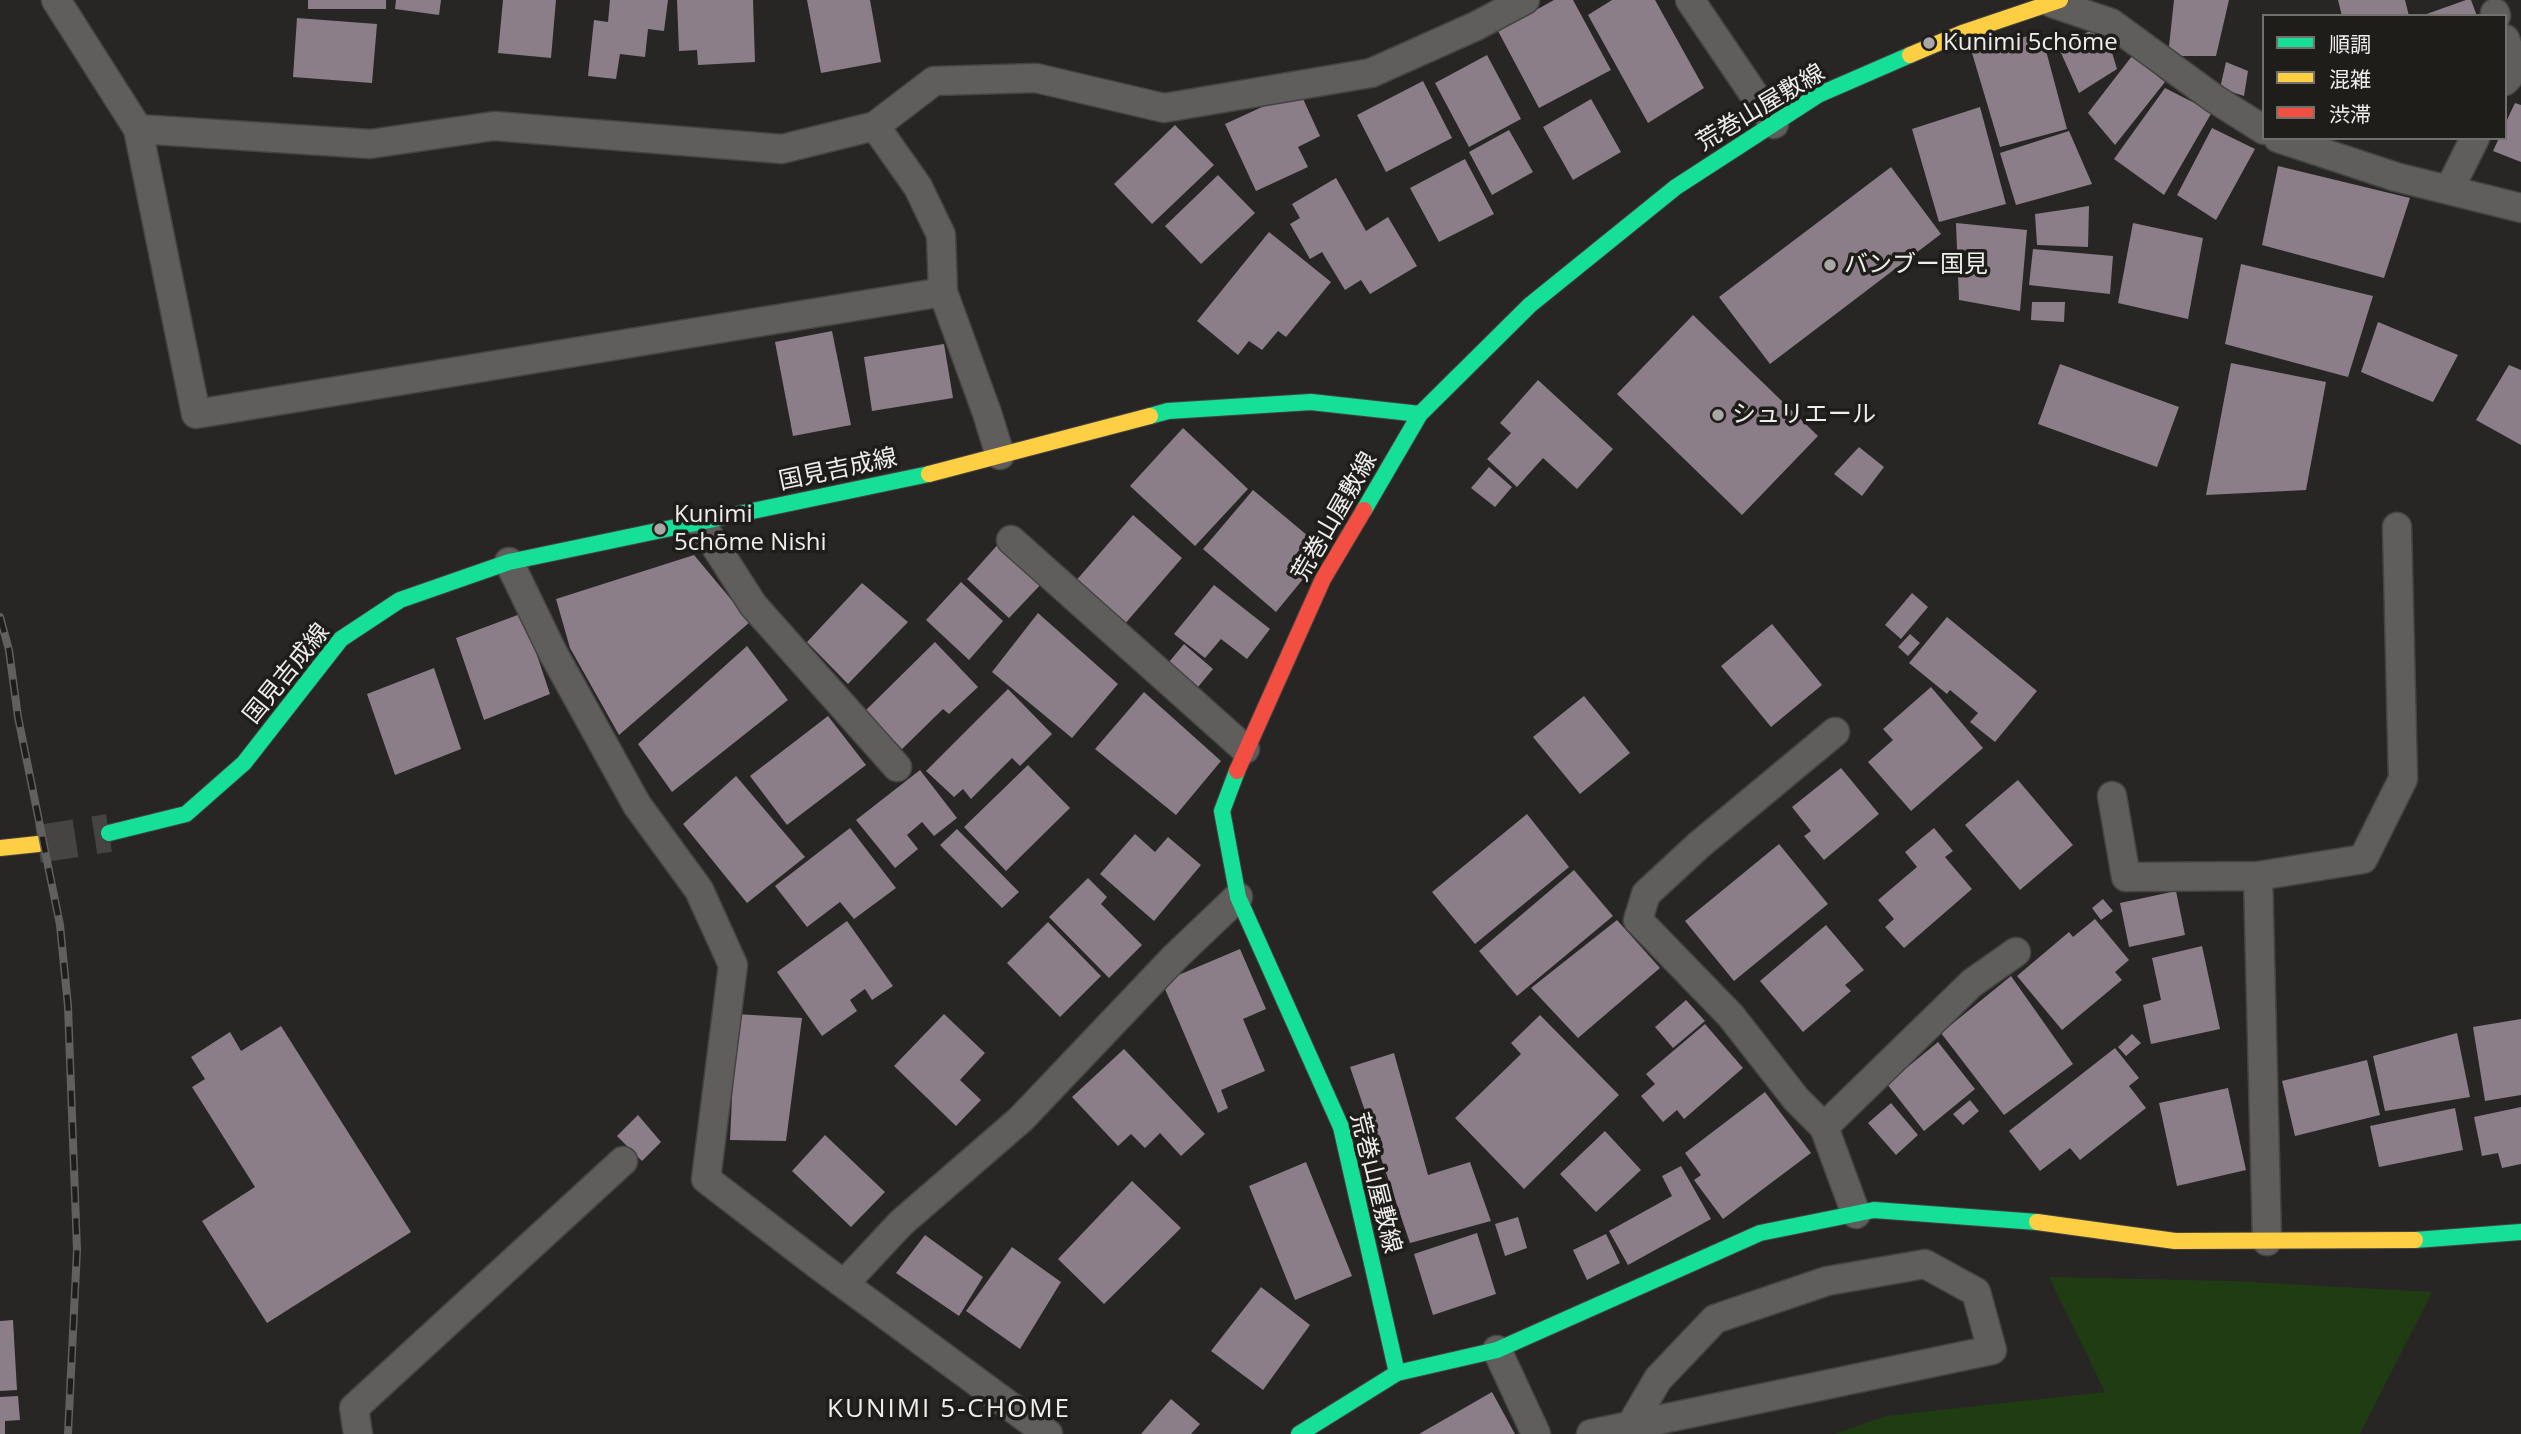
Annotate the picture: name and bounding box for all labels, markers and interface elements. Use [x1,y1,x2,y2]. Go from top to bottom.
legend [2262,14,2507,140]
place label: Kunimi 5chōme [1943,29,2118,57]
text: 順調 [2329,30,2371,58]
marker: Kunimi 5chōme [1921,35,1937,51]
street label: 荒巻山屋敷線 [1692,59,1830,157]
text: 混雑 [2329,65,2371,93]
text: 渋滞 [2329,100,2371,128]
place label: バンブー国見 [1844,251,1988,279]
marker: バンブー国見 [1822,257,1838,273]
place label: シュリエール [1732,401,1876,429]
marker: シュリエール [1710,407,1726,423]
street label: 国見吉成線 [776,443,900,497]
street label: 荒巻山屋敷線 [1287,447,1383,587]
place label: Kunimi 5chōme Nishi [674,501,827,557]
marker: Kunimi 5chōme Nishi [652,521,668,537]
street label: 国見吉成線 [238,618,336,730]
street label: 荒巻山屋敷線 [1344,1110,1406,1256]
district label: KUNIMI 5-CHOME [829,1394,1069,1426]

